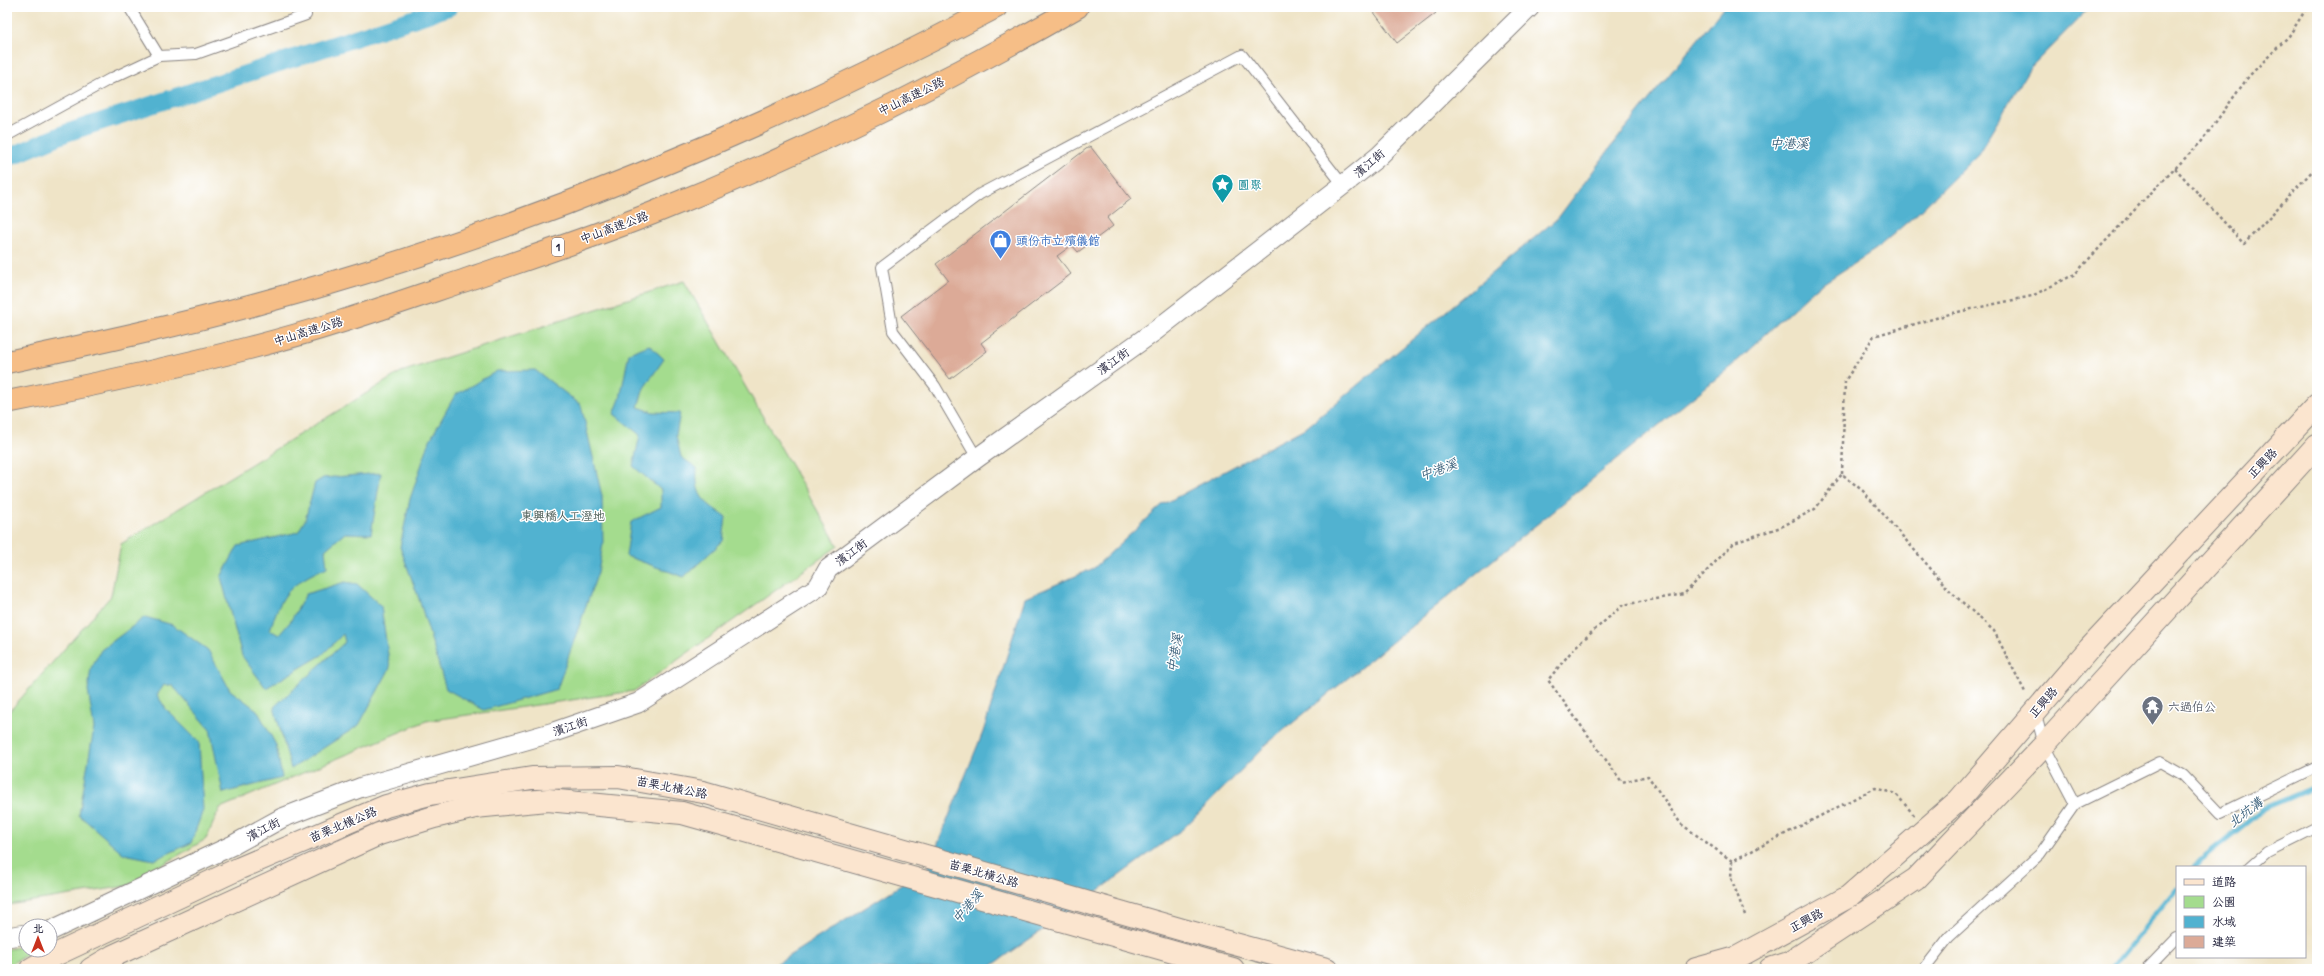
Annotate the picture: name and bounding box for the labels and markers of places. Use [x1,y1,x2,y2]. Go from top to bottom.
place icon: 圓聚 [1210,171,1236,204]
place label: 圓聚 [1238,176,1262,193]
shop icon: 頭份市立殯儀館 [988,227,1014,260]
place label: 頭份市立殯儀館 [1016,232,1100,249]
temple icon: 六過伯公 [2139,693,2165,726]
place label: 六過伯公 [2168,698,2216,715]

